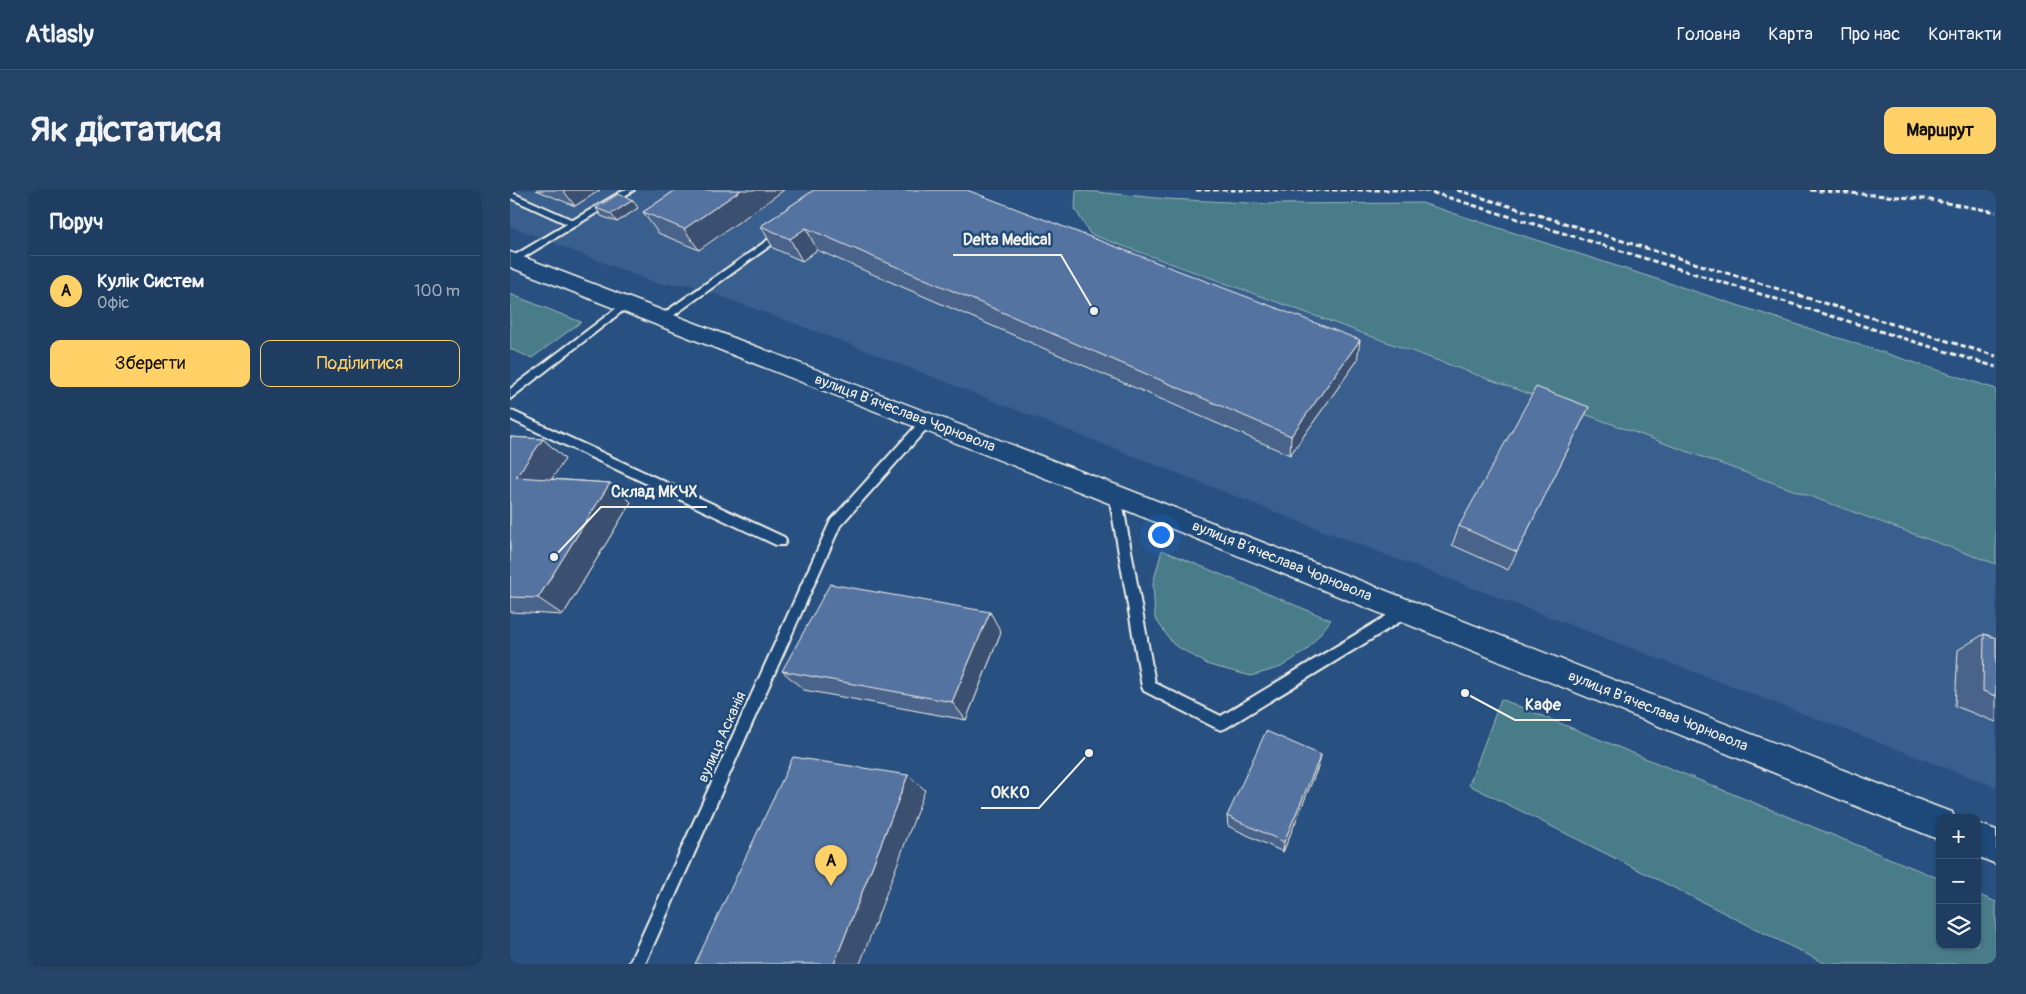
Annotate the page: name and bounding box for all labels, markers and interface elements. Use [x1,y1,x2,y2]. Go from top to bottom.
text: Atlasly [25,20,94,49]
text: Головна [1677,23,1740,46]
text: Карта [1768,23,1813,46]
text: Про нас [1841,23,1900,46]
text: Контакти [1928,23,2001,46]
button: Маршрут [1884,107,1996,154]
text: Як дістатися [30,108,221,152]
text: Поруч [50,209,103,236]
callout: Delta Medical [953,224,1061,255]
text: Delta Medical [963,230,1051,250]
text: Кулік Систем [97,269,204,293]
text: A [61,281,71,301]
text: 100 m [414,281,460,301]
text: Офіс [97,293,129,313]
button: Зберегти [50,340,250,387]
button: Поділитися [260,340,460,387]
street label: вулиця Вʼячеслава Чорновола [812,370,998,456]
callout: Склад МКЧХ [601,476,707,507]
text: Склад МКЧХ [611,482,697,502]
street label: вулиця Вʼячеслава Чорновола [1189,516,1375,606]
your location [1148,522,1174,548]
street label: вулиця Вʼячеслава Чорновола [1565,666,1751,756]
street label: вулиця Асканія [694,689,750,785]
callout: Кафе [1515,689,1571,720]
text: Кафе [1525,695,1562,715]
callout: ОККО [981,777,1039,808]
text: ОККО [991,783,1029,803]
map controls [1936,814,1981,949]
button: + [1936,814,1981,859]
pin: A [815,845,847,886]
button: − [1936,859,1981,904]
button: layers [1936,904,1981,949]

